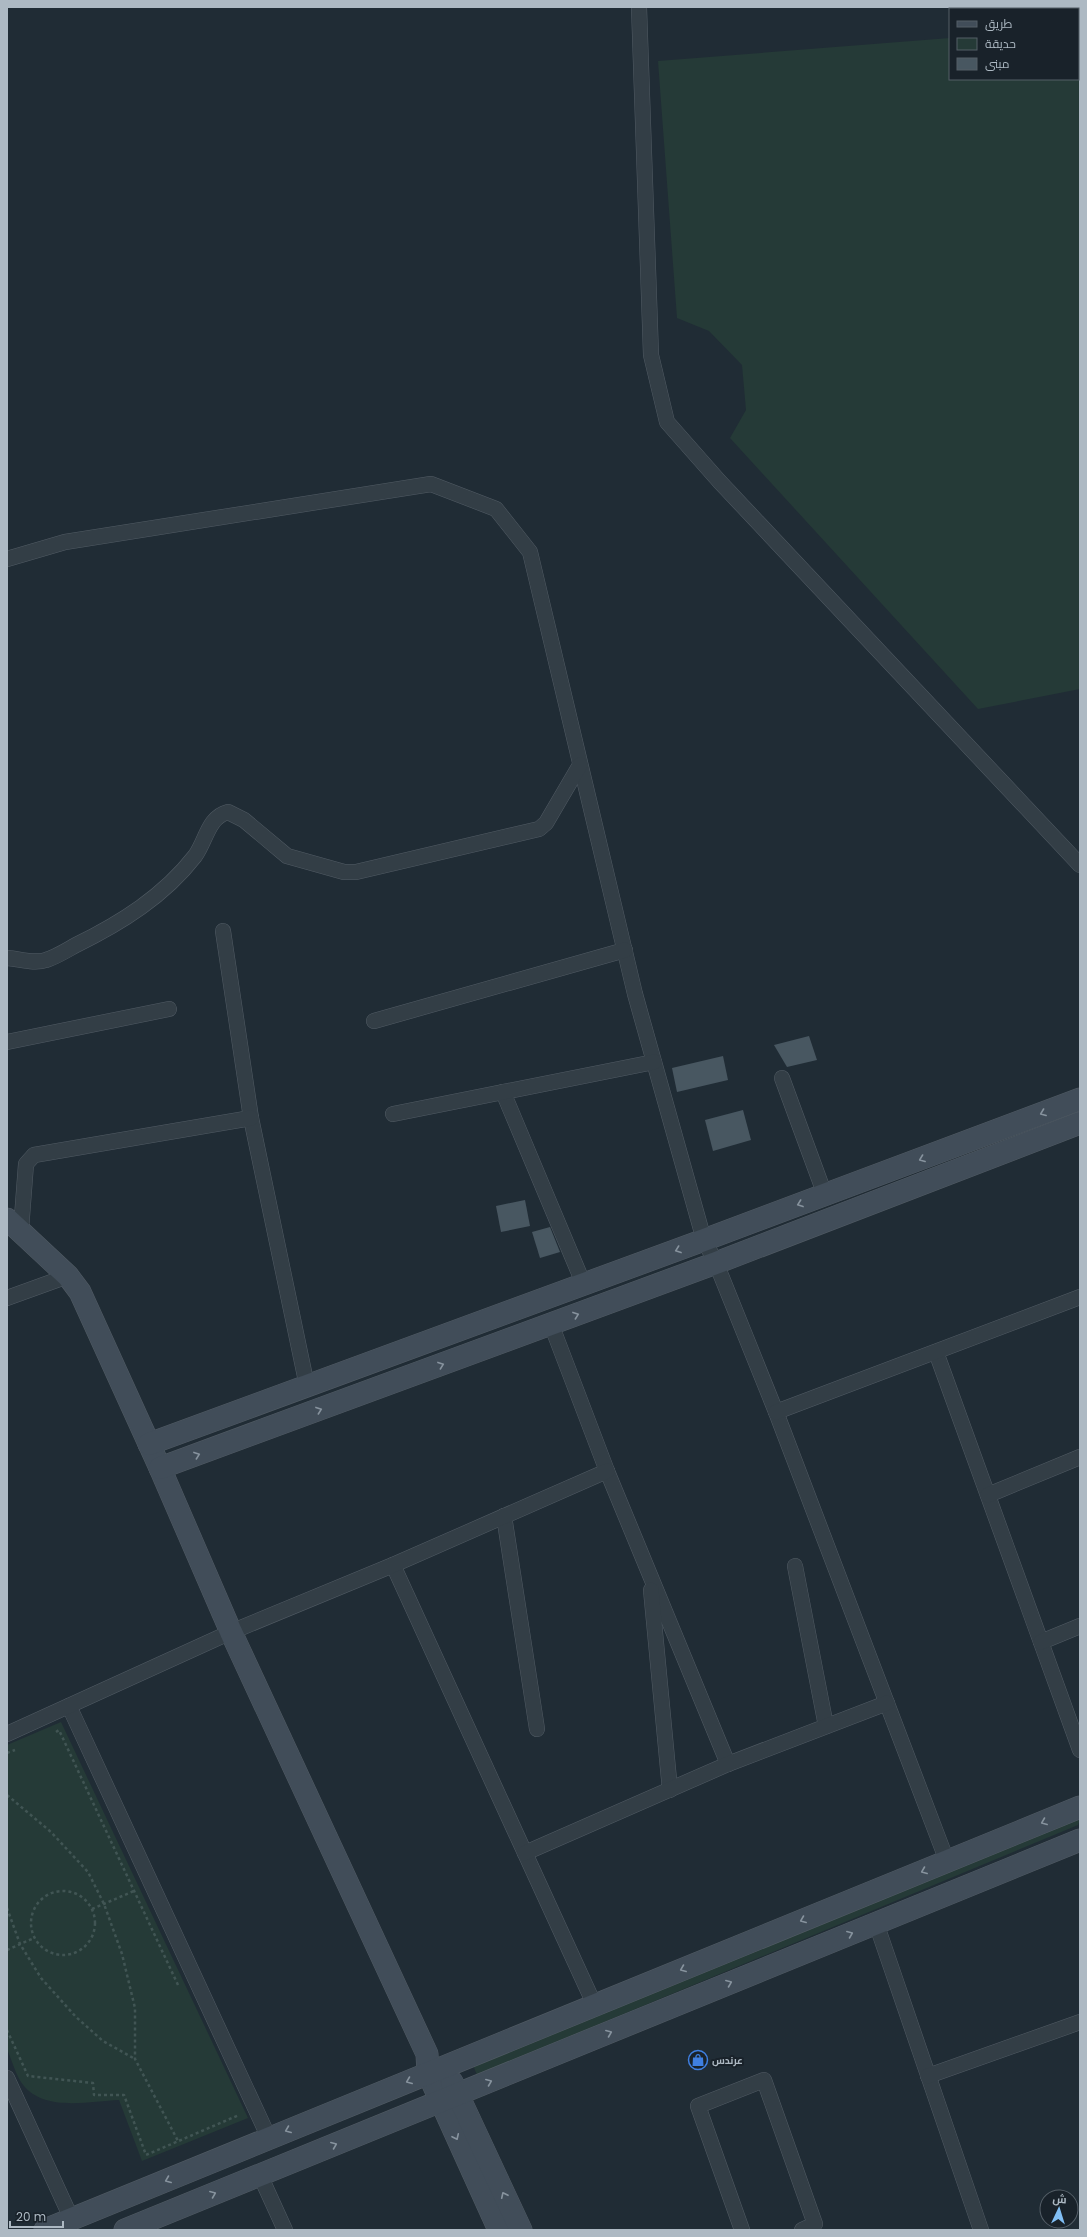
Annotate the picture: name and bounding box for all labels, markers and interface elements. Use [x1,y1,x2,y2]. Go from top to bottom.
legend [949,8,1079,80]
text: طريق [985,15,1013,32]
text: حديقة [985,35,1016,52]
text: مبنى [985,55,1010,72]
one-way arrow [1040,1108,1047,1116]
one-way arrow [918,1154,925,1162]
one-way arrow [797,1200,804,1208]
one-way arrow [675,1245,682,1253]
one-way arrow [572,1311,579,1320]
one-way arrow [437,1361,444,1369]
one-way arrow [315,1406,322,1414]
one-way arrow [193,1451,200,1459]
one-way arrow [1040,1817,1047,1825]
one-way arrow [920,1866,928,1874]
one-way arrow [800,1916,807,1924]
one-way arrow [845,1931,853,1939]
one-way arrow [679,1965,686,1973]
one-way arrow [726,1980,733,1988]
one-way arrow [606,2029,613,2037]
shop icon: عرندس [687,2049,709,2071]
place label: عرندس [712,2053,743,2068]
one-way arrow [405,2077,412,2085]
one-way arrow [484,2079,492,2087]
one-way arrow [285,2126,292,2134]
one-way arrow [451,2133,459,2141]
one-way arrow [330,2142,337,2150]
one-way arrow [165,2175,172,2183]
north arrow [1039,2189,1079,2229]
one-way arrow [210,2191,217,2199]
one-way arrow [501,2191,509,2199]
text: ش [1052,2191,1067,2207]
scale bar [10,2203,63,2229]
text: 20 m [16,2208,46,2225]

